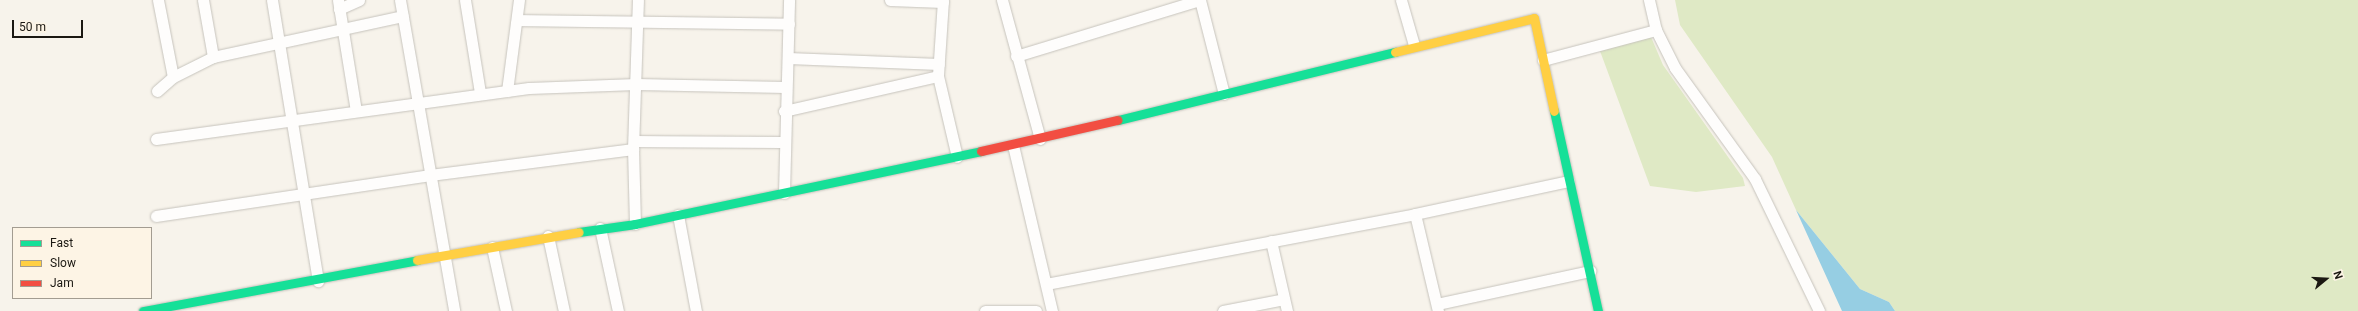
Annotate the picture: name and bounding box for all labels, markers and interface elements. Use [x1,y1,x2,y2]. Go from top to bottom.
scale bar [14,12,85,38]
text: 50 m [19,20,46,34]
legend [12,227,152,299]
text: Fast [50,236,73,250]
text: Slow [50,256,76,270]
north arrow [2306,259,2346,299]
text: N [2331,269,2345,281]
text: Jam [50,276,74,290]

